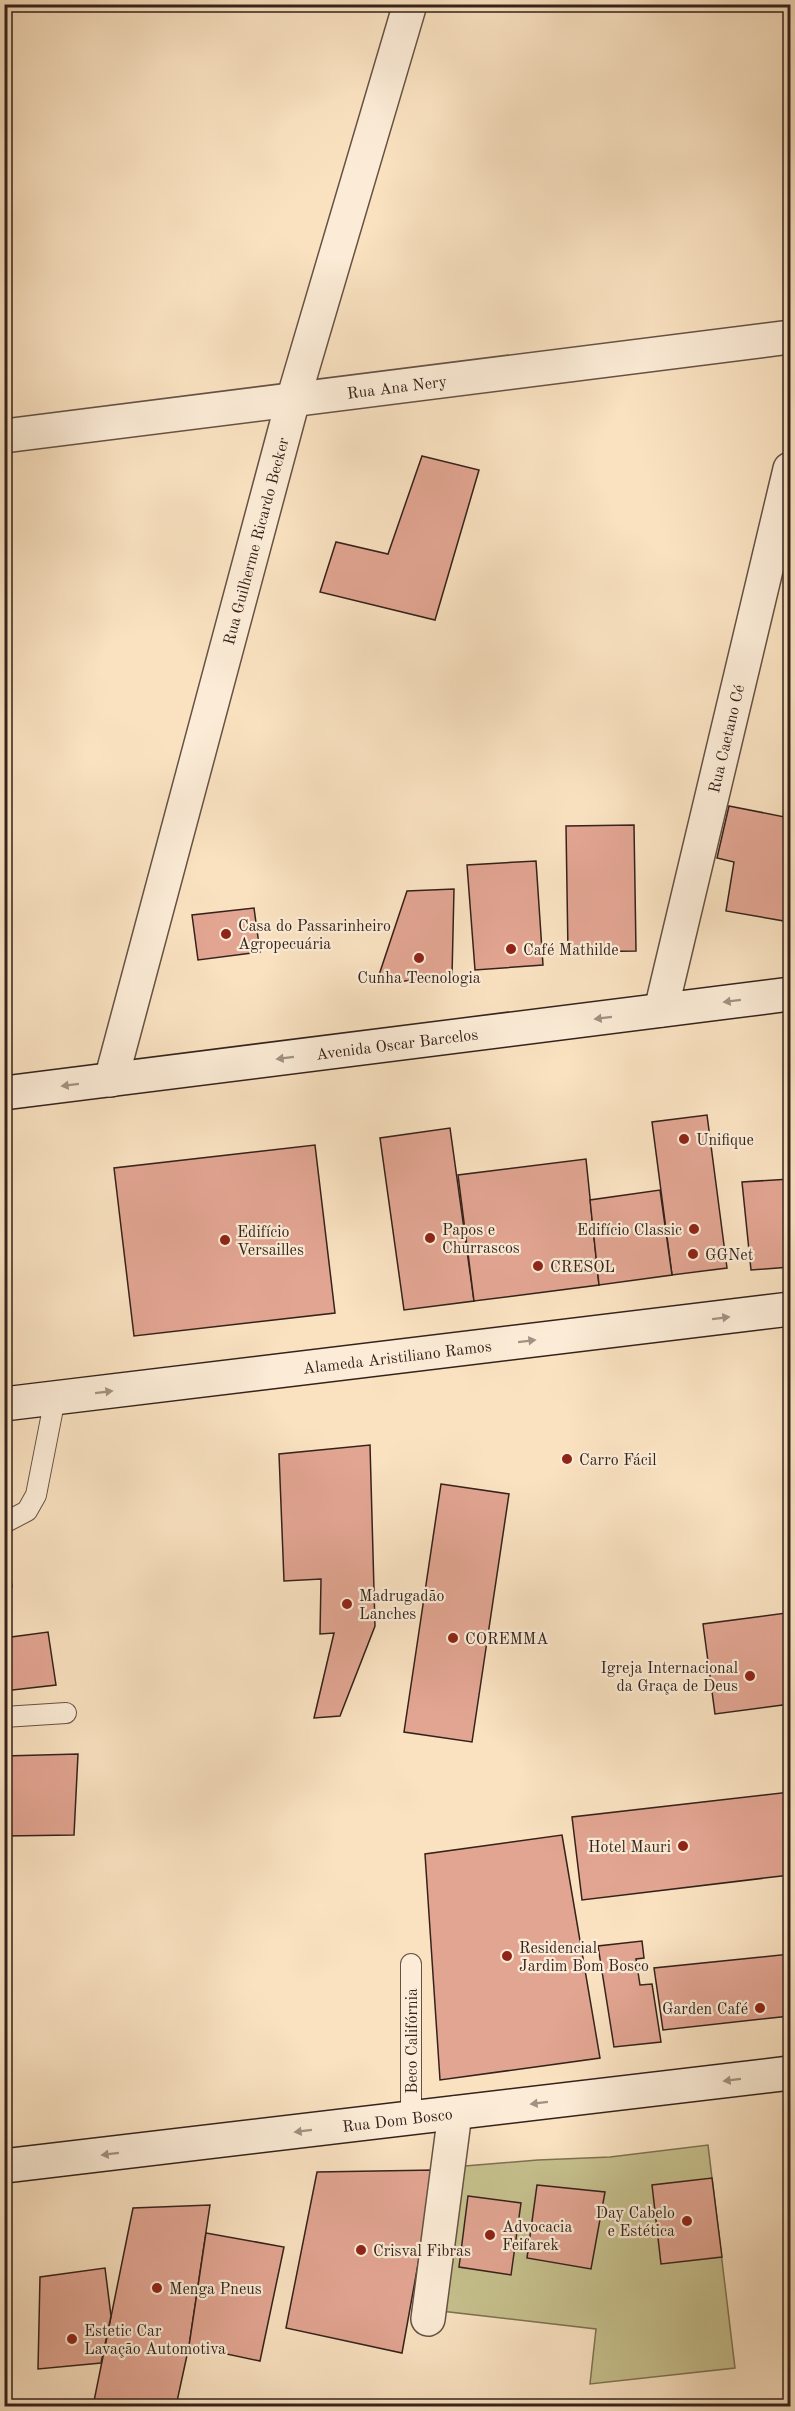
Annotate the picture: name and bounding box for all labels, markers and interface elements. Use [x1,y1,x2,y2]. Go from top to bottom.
street label: Rua Ana Nery [346,374,448,403]
street label: Rua Guilherme Ricardo Becker [222,436,293,647]
street label: Rua Caetano Cé [707,683,748,795]
place label: Casa do Passarinheiro Agropecuária [238,919,391,953]
marker: Casa do Passarinheiro Agropecuária [219,927,233,941]
marker: Café Mathilde [504,942,518,956]
place label: Café Mathilde [523,943,619,959]
marker: Cunha Tecnologia [412,951,426,965]
place label: Cunha Tecnologia [357,971,481,987]
one-way arrow [723,996,742,1006]
one-way arrow [594,1013,613,1022]
street label: Avenida Oscar Barcelos [315,1027,479,1064]
one-way arrow [275,1053,294,1063]
one-way arrow [61,1081,80,1090]
marker: Unifique [677,1132,691,1146]
place label: Unifique [696,1133,754,1149]
marker: Edifício Classic [687,1222,701,1236]
place label: Papos e Churrascos [442,1223,520,1257]
place label: Edifício Classic [577,1223,682,1239]
place label: Edifício Versailles [237,1225,304,1259]
marker: Papos e Churrascos [423,1231,437,1245]
marker: Edifício Versailles [218,1233,232,1247]
marker: GGNet [686,1247,700,1261]
place label: GGNet [705,1248,754,1264]
marker: CRESOL [531,1259,545,1273]
place label: CRESOL [550,1260,615,1276]
one-way arrow [711,1313,730,1322]
one-way arrow [518,1336,537,1346]
street label: Alameda Aristiliano Ramos [302,1339,493,1378]
one-way arrow [95,1388,114,1397]
marker: Carro Fácil [560,1452,574,1466]
place label: Carro Fácil [579,1453,656,1469]
place label: Madrugadão Lanches [359,1589,445,1623]
marker: Madrugadão Lanches [340,1597,354,1611]
marker: COREMMA [446,1631,460,1645]
place label: COREMMA [465,1632,548,1648]
place label: Igreja Internacional da Graça de Deus [601,1661,738,1695]
marker: Igreja Internacional da Graça de Deus [743,1669,757,1683]
marker: Hotel Mauri [676,1839,690,1853]
place label: Hotel Mauri [588,1840,671,1856]
place label: Residencial Jardim Bom Bosco [519,1941,649,1975]
marker: Residencial Jardim Bom Bosco [500,1949,514,1963]
street label: Beco Califórnia [405,1988,421,2094]
marker: Garden Café [753,2001,767,2015]
place label: Garden Café [662,2002,748,2018]
one-way arrow [723,2075,742,2085]
one-way arrow [529,2098,548,2108]
street label: Rua Dom Bosco [341,2107,454,2136]
one-way arrow [294,2126,313,2136]
one-way arrow [100,2149,119,2159]
place label: Day Cabelo e Estética [595,2206,675,2240]
marker: Day Cabelo e Estética [680,2214,694,2228]
place label: Advocacia Feifarek [502,2220,572,2254]
marker: Advocacia Feifarek [483,2228,497,2242]
marker: Crisval Fibras [354,2243,368,2257]
place label: Crisval Fibras [373,2244,471,2260]
marker: Menga Pneus [150,2281,164,2295]
place label: Menga Pneus [169,2282,262,2298]
place label: Estetic Car Lavação Automotiva [84,2324,226,2358]
marker: Estetic Car Lavação Automotiva [65,2332,79,2346]

